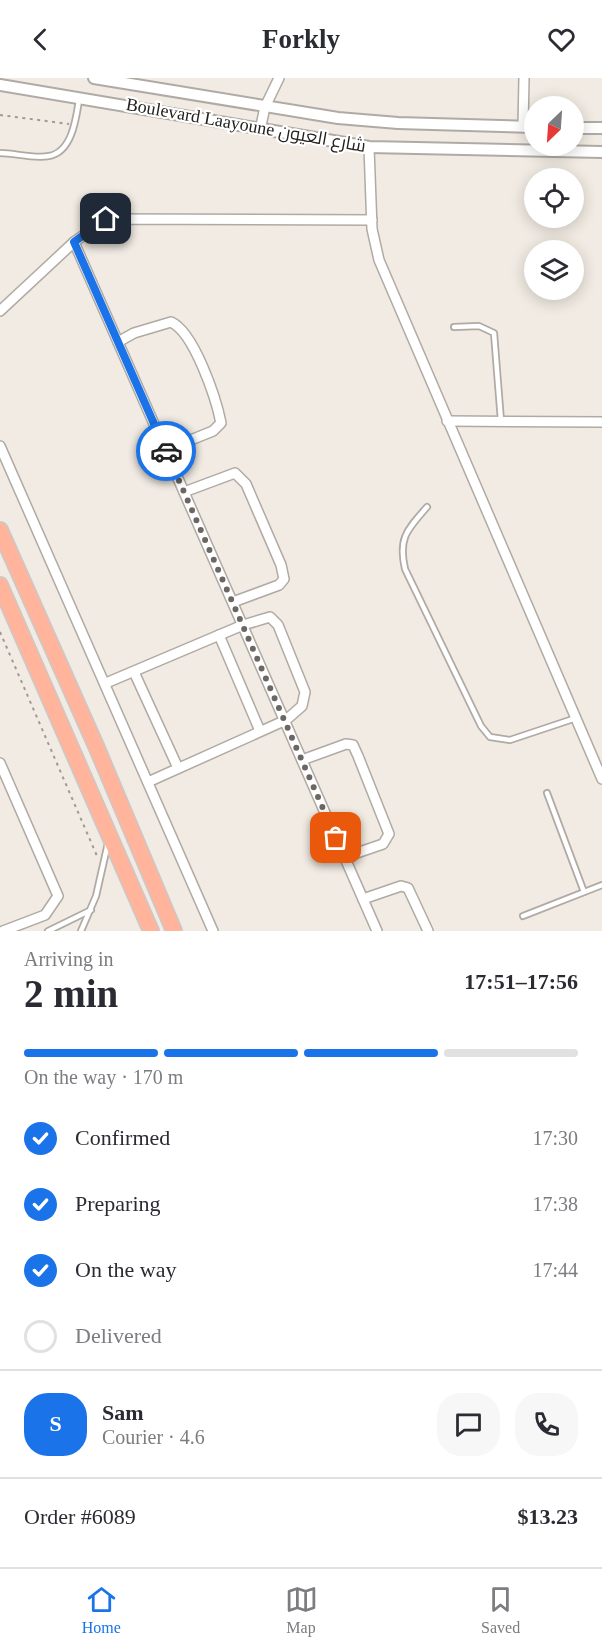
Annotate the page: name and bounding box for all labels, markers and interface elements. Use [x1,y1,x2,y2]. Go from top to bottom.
icon: back [24,23,57,56]
icon: heart [545,23,578,56]
text: Forkly [262,24,340,54]
street label: Boulevard Laayoune شارع العيون [124,94,368,158]
north arrow [524,96,584,156]
map controls [524,96,584,300]
button: locate [524,168,584,228]
pin [80,193,131,244]
icon: home [89,202,122,235]
button: layers [524,240,584,300]
courier [136,421,196,481]
icon: car [150,435,183,468]
pin [310,812,361,863]
icon: bag [319,821,352,854]
text: Arriving in [24,948,113,970]
text: 17:51–17:56 [464,969,578,994]
text: 2 min [24,972,118,1015]
text: On the way · 170 m [24,1066,183,1088]
icon: check [24,1122,57,1155]
text: Confirmed [75,1125,170,1150]
text: 17:30 [532,1127,578,1149]
icon: check [24,1188,57,1221]
text: Preparing [75,1191,161,1216]
text: 17:38 [532,1193,578,1215]
icon: check [24,1254,57,1287]
text: On the way [75,1257,176,1282]
text: 17:44 [532,1259,578,1281]
text: Delivered [75,1323,162,1348]
button: chat [437,1393,500,1456]
button: phone [515,1393,578,1456]
text: Sam [102,1400,144,1425]
text: S [49,1411,62,1436]
text: Courier · 4.6 [102,1426,205,1448]
text: Order #6089 [24,1504,136,1529]
text: $13.23 [518,1504,578,1529]
tab: Home [82,1583,121,1637]
tab: Map [285,1583,318,1637]
tab: Saved [481,1583,520,1637]

